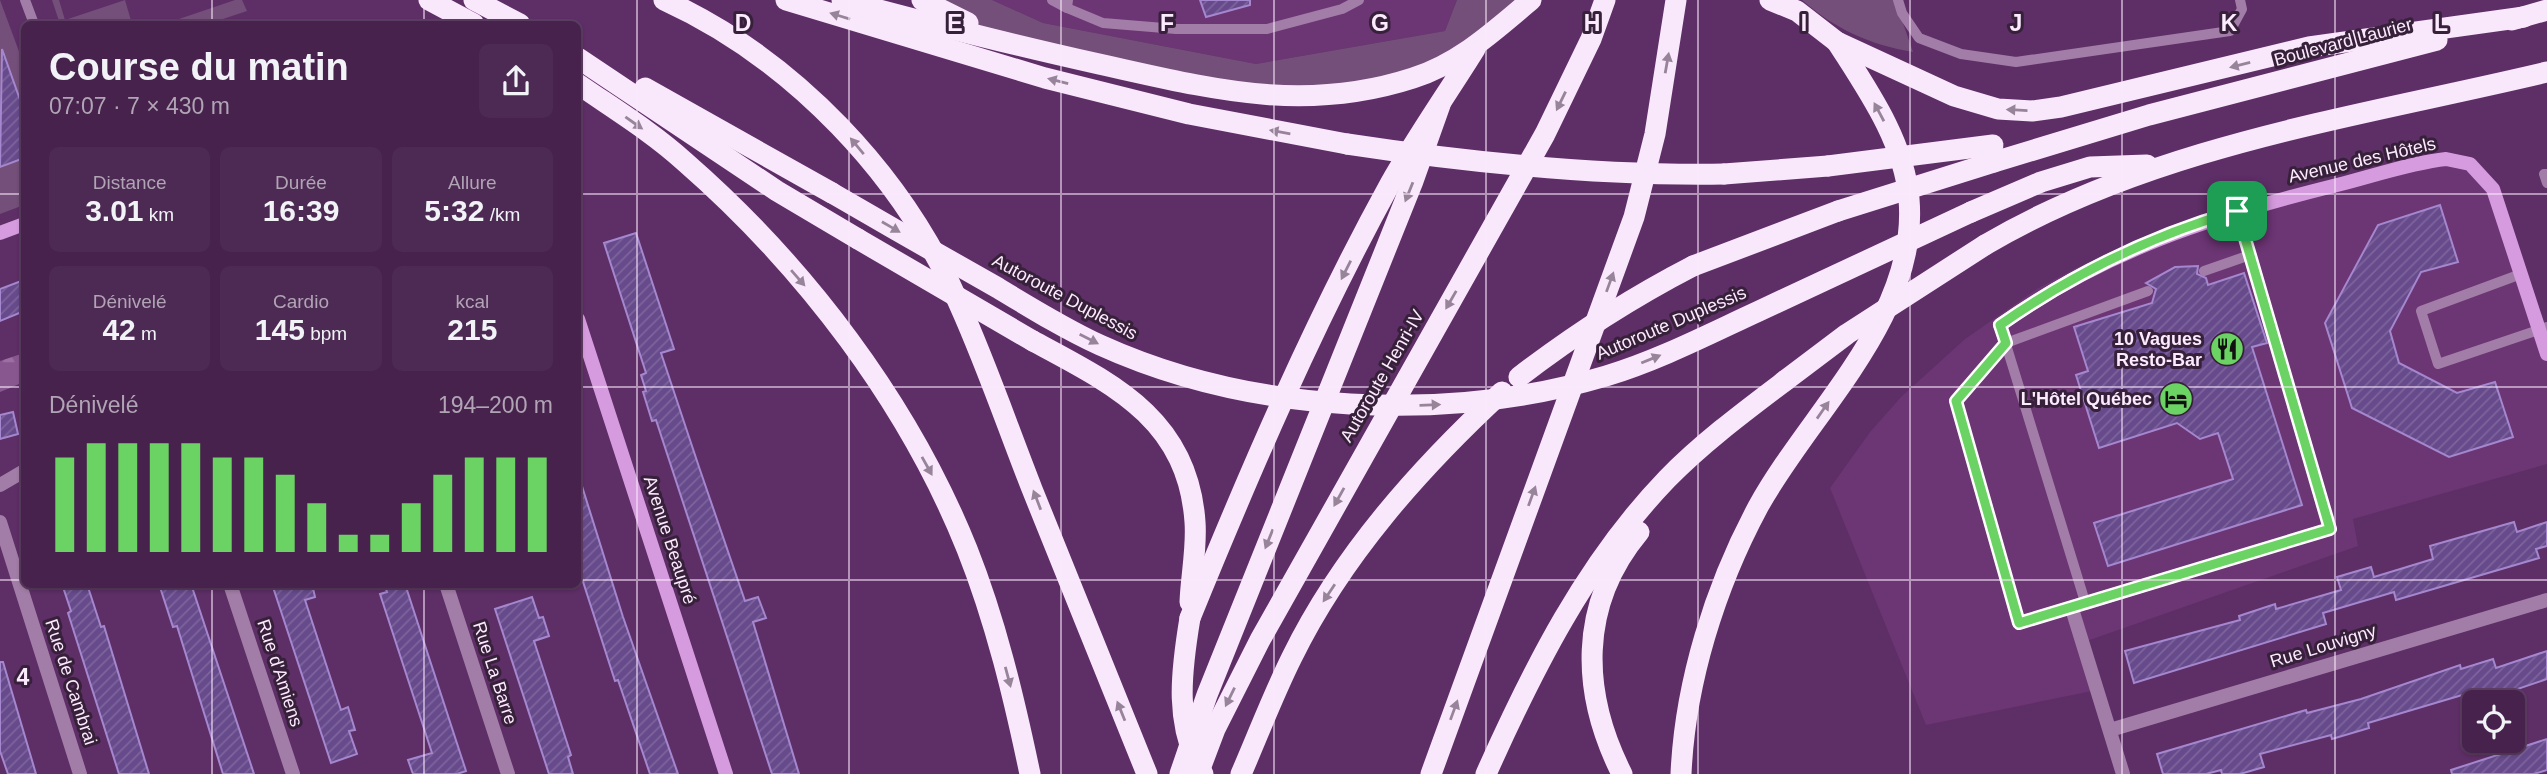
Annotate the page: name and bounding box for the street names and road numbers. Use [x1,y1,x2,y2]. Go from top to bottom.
street label: Boulevard Laurier [2272,14,2414,70]
street label: Avenue des Hôtels [2286,133,2438,187]
street label: Autoroute Duplessis [989,250,1141,344]
street label: Autoroute Duplessis [1593,282,1749,364]
street label: Autoroute Henri-IV [1336,306,1428,446]
street label: Avenue Beaupré [640,473,700,607]
street label: Rue de Cambrai [41,617,101,747]
street label: Rue d'Amiens [253,617,307,729]
street label: Rue La Barre [469,619,521,727]
street label: Rue Louvigny [2267,620,2379,672]

